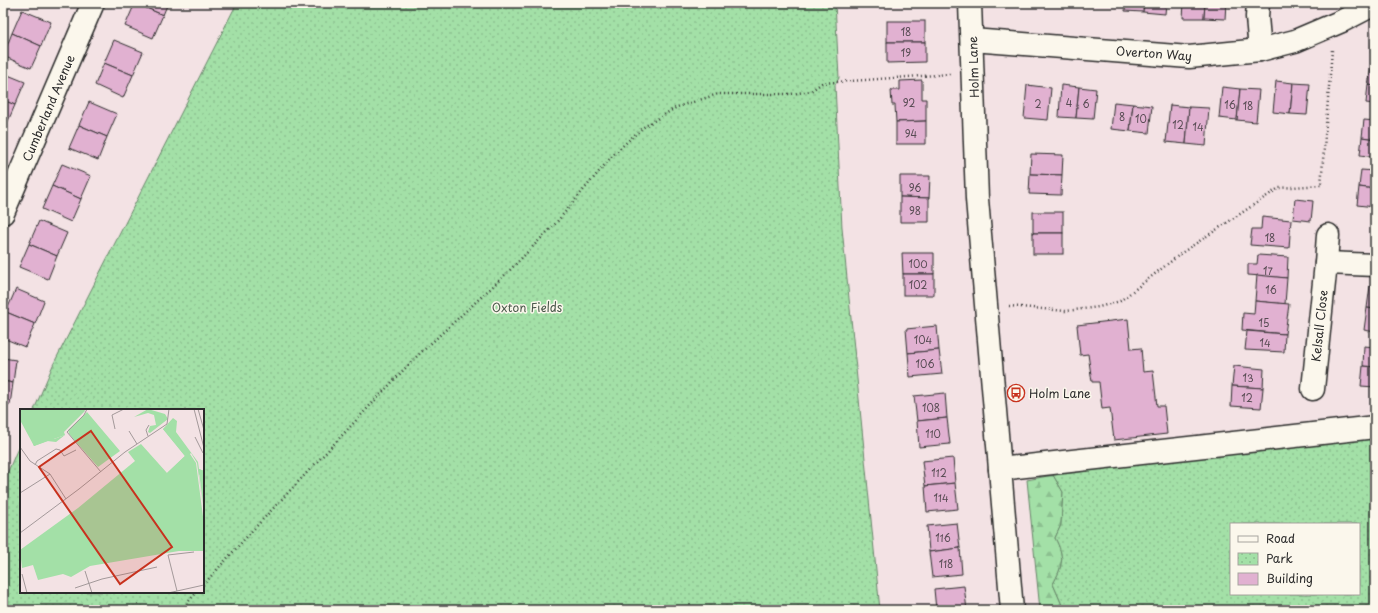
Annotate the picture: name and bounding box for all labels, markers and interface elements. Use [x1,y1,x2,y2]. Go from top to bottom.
house number: 18 [901,24,911,39]
street label: Holm Lane [963,36,983,98]
street label: Overton Way [1115,41,1193,65]
house number: 19 [901,45,911,60]
street label: Cumberland Avenue [17,51,79,164]
house number: 92 [903,95,915,110]
house number: 4 [1066,95,1073,110]
house number: 2 [1034,96,1042,111]
house number: 6 [1082,96,1090,111]
house number: 16 [1224,97,1236,112]
house number: 18 [1243,98,1253,113]
house number: 8 [1119,109,1125,124]
house number: 10 [1135,111,1147,126]
house number: 12 [1172,117,1184,132]
house number: 14 [1192,119,1204,134]
house number: 94 [905,126,918,141]
house number: 96 [909,180,921,195]
house number: 98 [909,203,921,218]
house number: 18 [1265,230,1275,245]
house number: 100 [908,256,928,271]
house number: 17 [1263,263,1274,278]
house number: 102 [909,277,927,292]
house number: 16 [1265,282,1277,297]
street label: Kelsall Close [1306,289,1332,363]
park label: Oxton Fields [492,298,563,316]
house number: 15 [1259,315,1269,330]
house number: 104 [914,332,933,347]
house number: 14 [1259,335,1271,350]
house number: 106 [916,356,934,371]
house number: 13 [1242,370,1254,385]
bus stop icon: Holm Lane [1006,383,1026,403]
place label: Holm Lane [1029,384,1091,402]
house number: 12 [1241,390,1253,405]
house number: 108 [922,400,940,415]
inset map [20,409,204,593]
house number: 110 [925,426,941,441]
house number: 112 [931,465,947,480]
house number: 114 [934,490,949,505]
legend [1230,523,1360,595]
text: Road [1266,529,1295,547]
house number: 116 [935,530,951,545]
text: Park [1266,549,1293,567]
house number: 118 [939,556,953,571]
text: Building [1266,569,1313,587]

